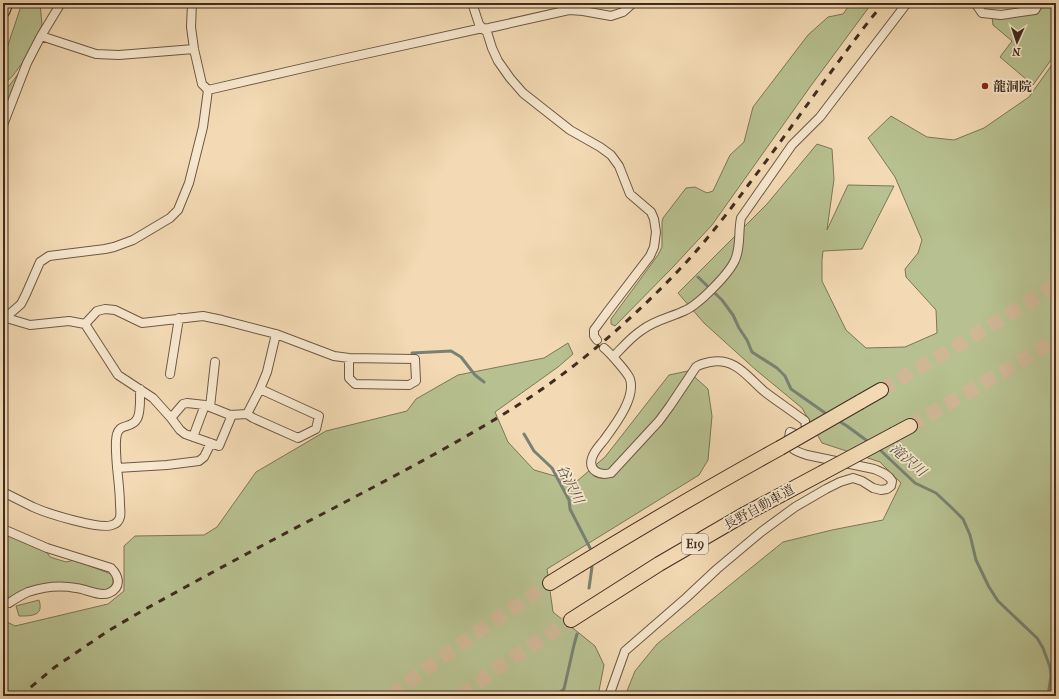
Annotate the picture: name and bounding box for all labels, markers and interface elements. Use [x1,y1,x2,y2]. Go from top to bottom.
north arrow [997,22,1037,62]
text: N [1011,45,1021,58]
place label: 龍洞院 [993,79,1032,94]
marker: 龍洞院 [980,81,990,91]
water label: 滝沢川 [886,440,931,481]
water label: 谷沢川 [553,461,588,508]
street label: 長野自動車道 [721,482,797,532]
road number: E19 [682,534,708,554]

